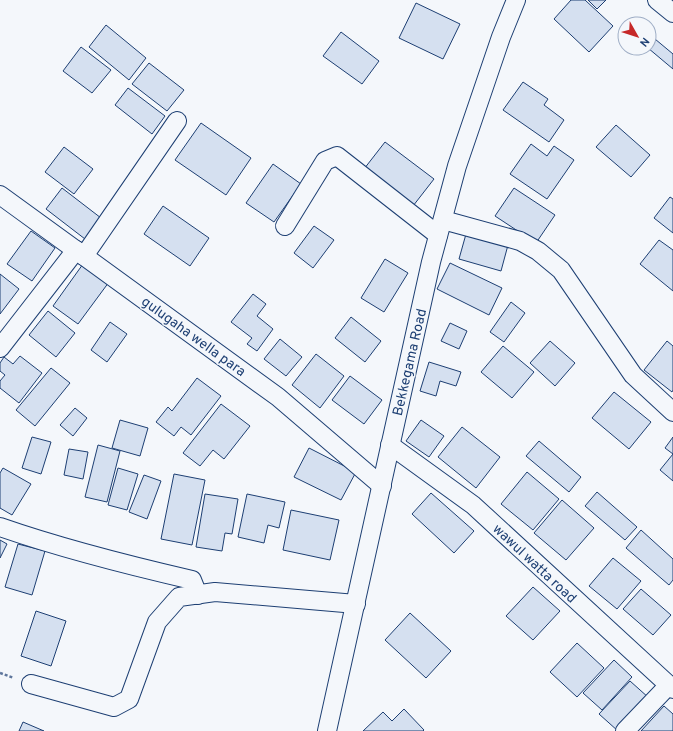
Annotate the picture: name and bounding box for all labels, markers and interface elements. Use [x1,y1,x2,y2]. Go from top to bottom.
north arrow [617,16,657,56]
text: N [636,34,652,49]
street label: gulugaha wella para [138,294,249,381]
street label: Bekkegama Road [390,307,431,418]
street label: wawul watta road [489,521,579,607]

